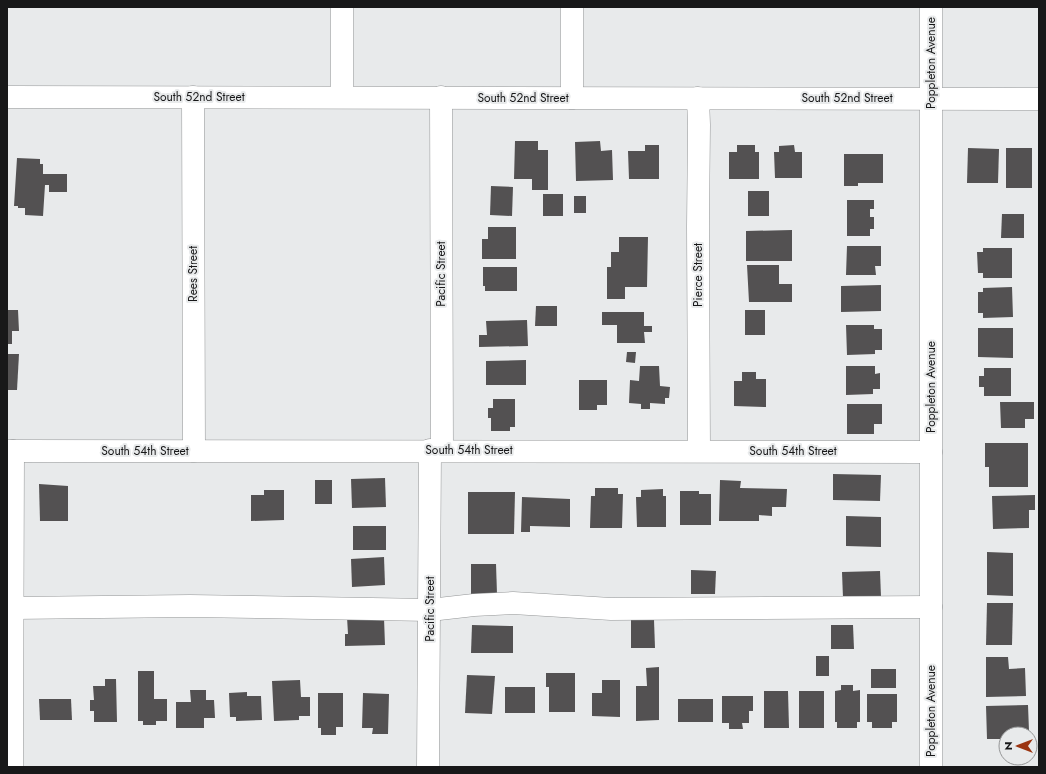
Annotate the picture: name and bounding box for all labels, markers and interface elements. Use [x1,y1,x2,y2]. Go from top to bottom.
street label: Poppleton Avenue [922,17,940,109]
street label: South 52nd Street [153,88,245,106]
street label: South 52nd Street [477,89,569,107]
street label: South 52nd Street [801,89,893,107]
street label: Pacific Street [432,241,450,307]
street label: Pierce Street [689,243,707,307]
street label: Rees Street [184,246,202,302]
street label: Poppleton Avenue [922,341,940,433]
street label: South 54th Street [425,441,513,459]
street label: South 54th Street [101,442,189,460]
street label: South 54th Street [749,442,837,460]
street label: Pacific Street [421,576,439,642]
street label: Poppleton Avenue [922,665,940,757]
north arrow [998,726,1038,766]
text: N [1000,742,1016,750]

